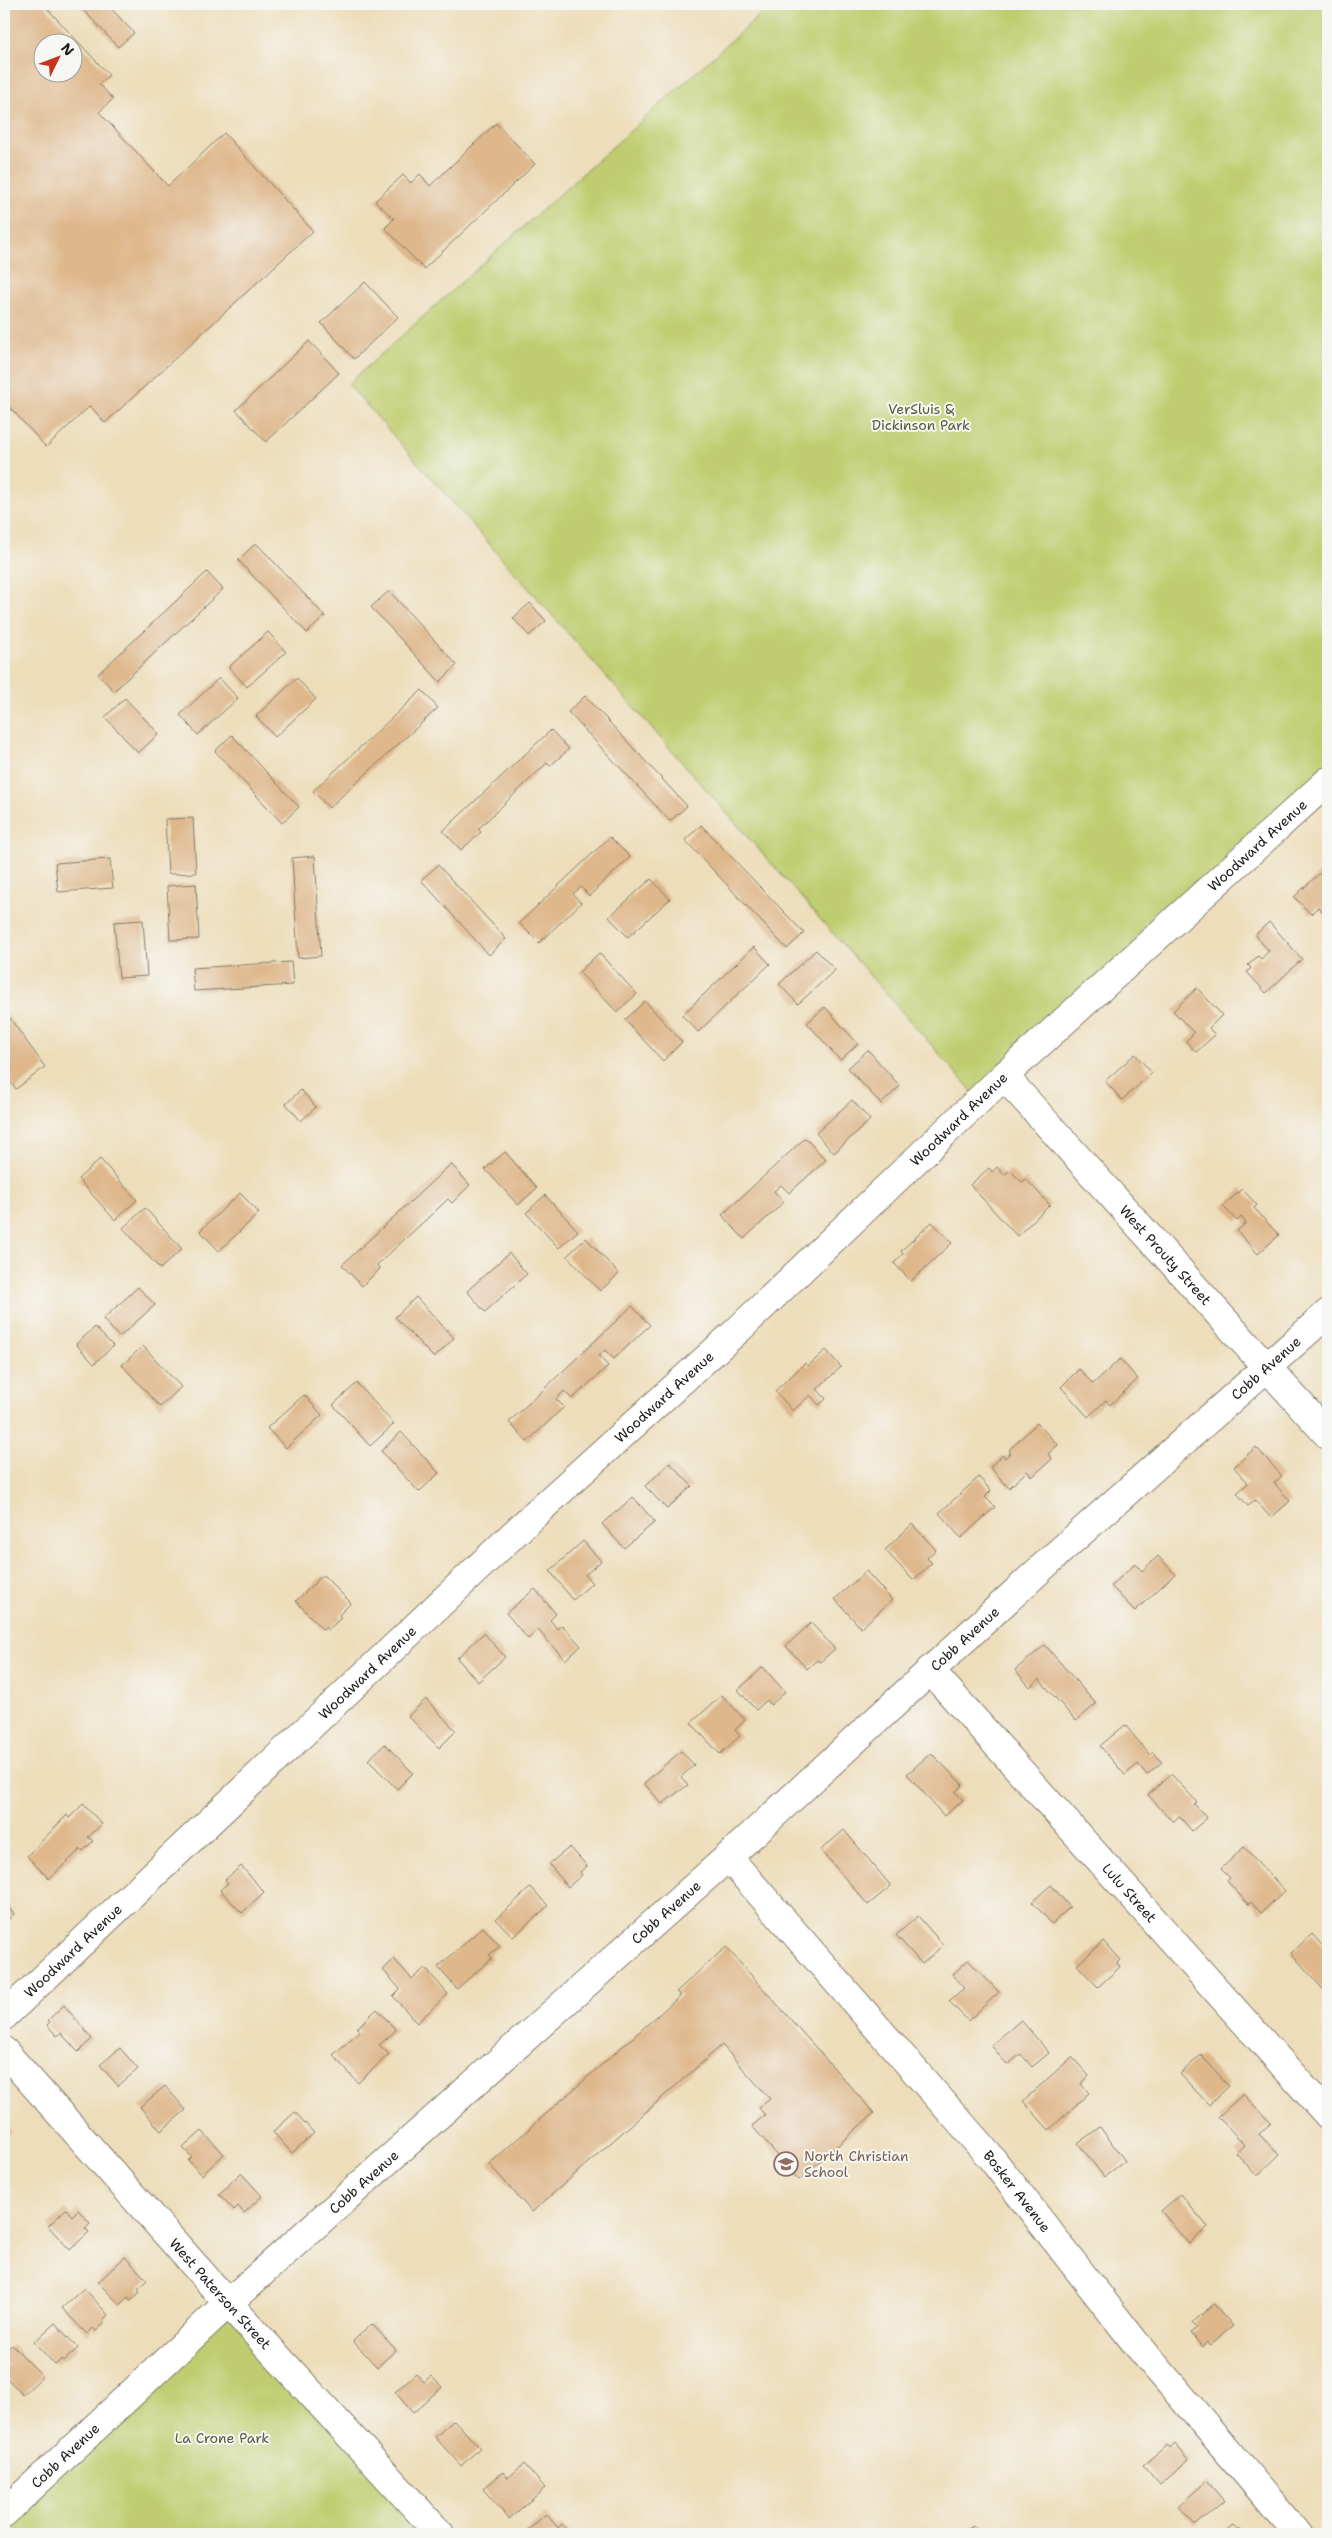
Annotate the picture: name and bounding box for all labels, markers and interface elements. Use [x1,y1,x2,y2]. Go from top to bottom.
north arrow [32,32,82,82]
text: N [57,39,78,59]
park label: VerSluis & Dickinson Park [872,400,970,434]
street label: Woodward Avenue [1204,796,1311,895]
street label: Woodward Avenue [906,1068,1011,1170]
street label: West Prouty Street [1116,1201,1215,1309]
street label: Cobb Avenue [1227,1332,1305,1404]
street label: Woodward Avenue [611,1347,718,1447]
street label: Cobb Avenue [927,1603,1003,1675]
street label: Woodward Avenue [315,1622,420,1723]
street label: Lulu Street [1098,1860,1160,1926]
street label: Cobb Avenue [627,1876,705,1948]
street label: Woodward Avenue [20,1900,126,2001]
street label: Cobb Avenue [325,2146,402,2218]
street label: Bosker Avenue [979,2146,1055,2236]
place label: North Christian School [804,2147,909,2181]
school or university icon: North Christian School [773,2151,799,2177]
street label: West Paterson Street [166,2234,275,2353]
street label: Cobb Avenue [27,2419,103,2492]
park label: La Crone Park [175,2429,269,2447]

